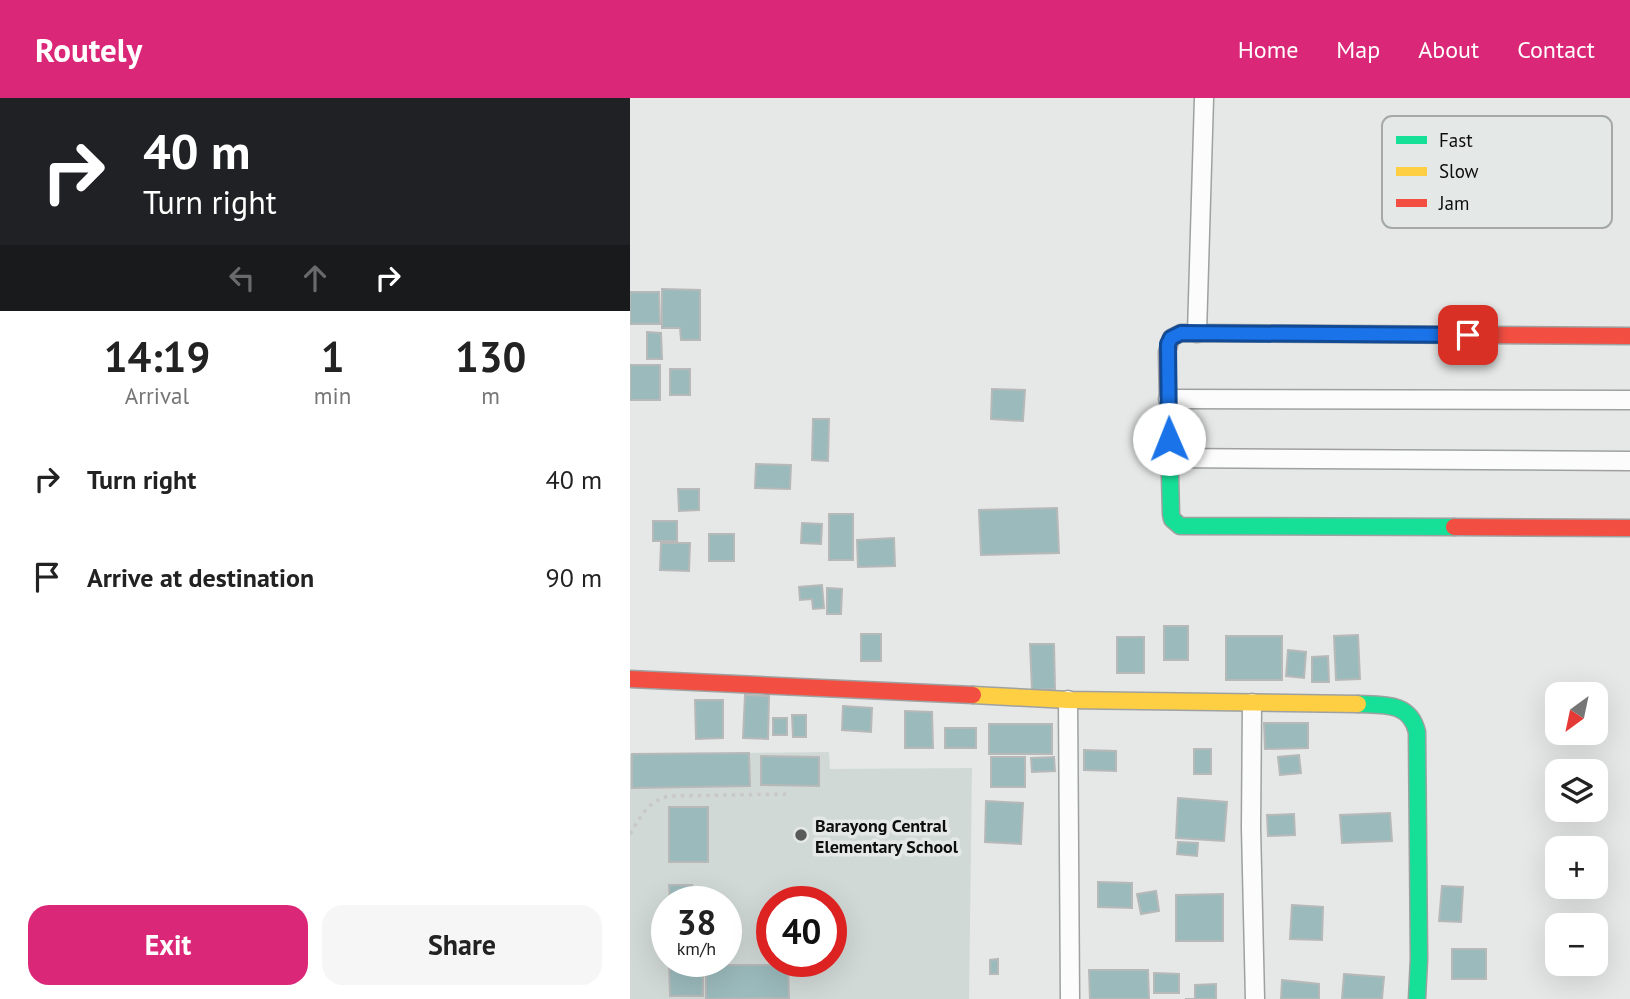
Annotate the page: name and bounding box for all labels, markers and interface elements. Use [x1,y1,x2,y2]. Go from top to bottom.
text: Routely [35,28,142,71]
text: Home [1238,34,1298,65]
text: Map [1336,34,1380,65]
text: About [1418,34,1479,65]
text: Contact [1517,34,1595,65]
legend [1382,116,1612,228]
text: 40 m [143,119,250,183]
icon: right [28,126,119,217]
text: Fast [1439,128,1473,152]
text: Slow [1439,159,1479,183]
text: Turn right [143,181,277,223]
text: Jam [1438,191,1469,215]
icon: left [223,259,261,297]
icon: ahead [296,259,334,297]
icon: right [369,259,407,297]
pin [1438,305,1498,365]
icon: arrive [1449,316,1487,354]
text: 14:19 [104,329,210,384]
text: 1 [321,329,344,384]
text: 130 [455,329,526,384]
text: Arrival [125,381,189,410]
text: min [314,381,351,410]
text: m [481,381,500,410]
position arrow [1132,402,1206,476]
icon: right [28,460,66,498]
text: Turn right [87,463,196,496]
text: 40 m [546,463,602,496]
icon: arrive [28,558,66,596]
text: Arrive at destination [87,561,314,594]
text: 90 m [546,561,602,594]
north arrow [1545,682,1608,746]
map controls [1545,682,1608,976]
button: layers [1545,759,1608,822]
place label: Barayong Central Elementary School [815,814,959,858]
marker: Barayong Central Elementary School [793,827,809,843]
button: + [1545,836,1608,899]
speed limit sign: 40 [756,886,847,977]
text: 38 [677,899,716,945]
button: Exit [28,905,308,985]
button: Share [322,905,602,985]
button: − [1545,913,1608,976]
text: km/h [677,937,716,960]

